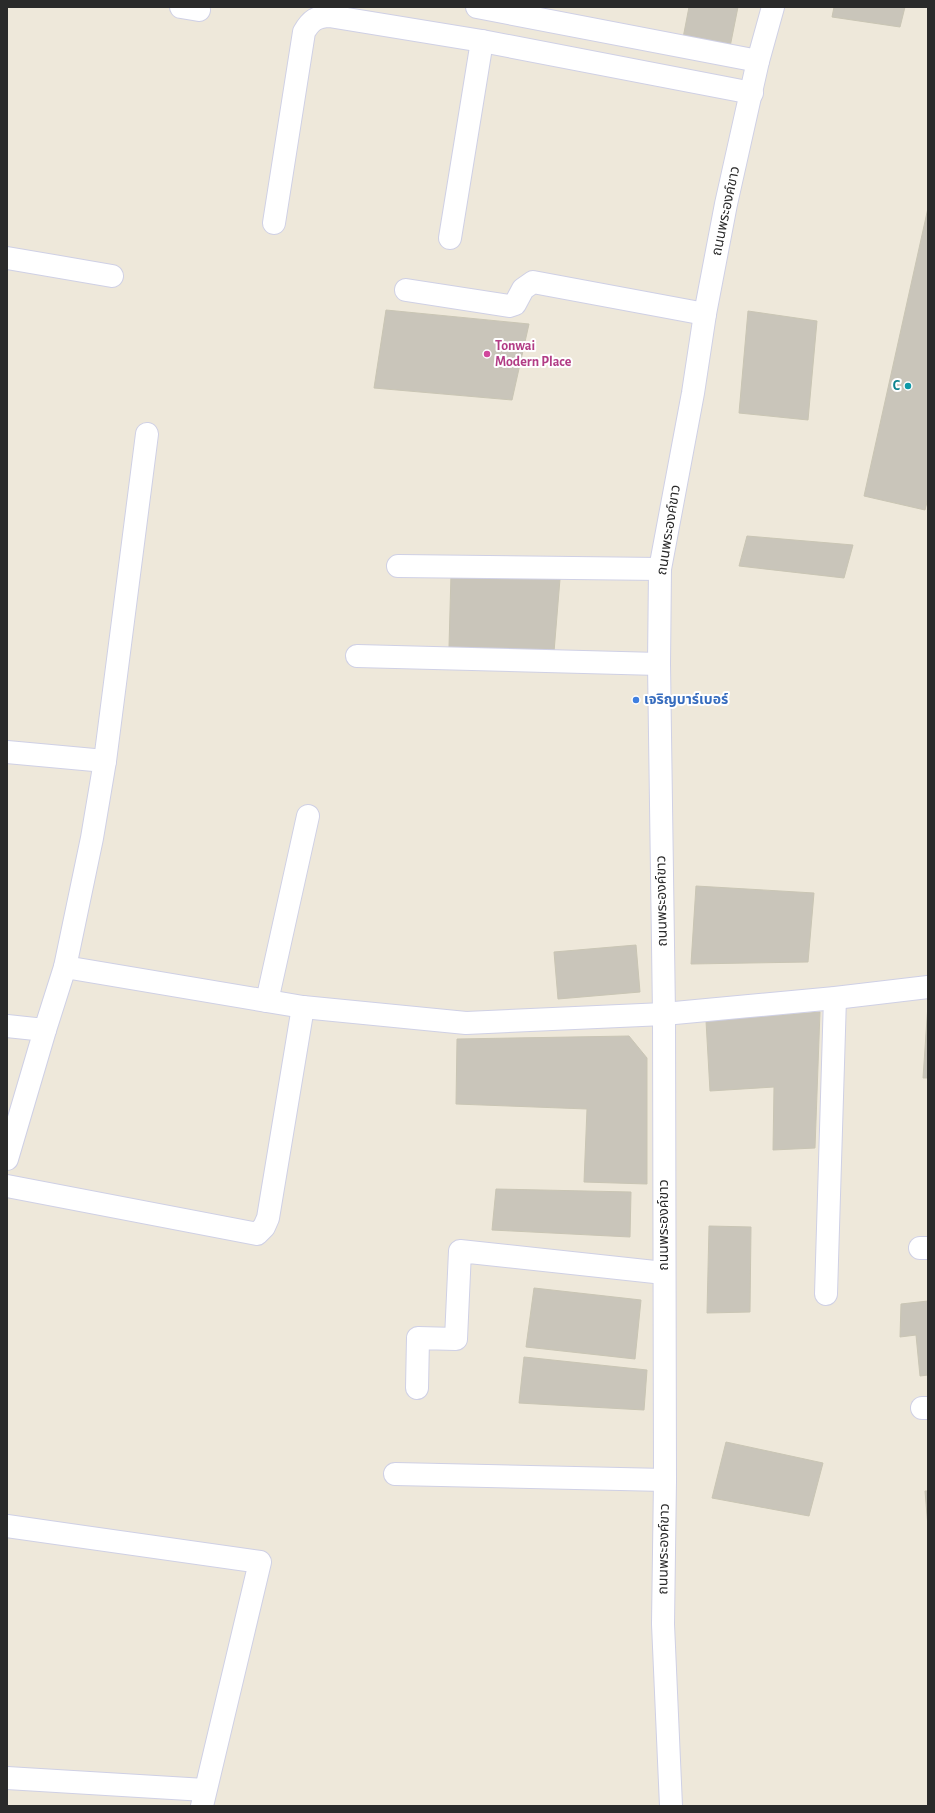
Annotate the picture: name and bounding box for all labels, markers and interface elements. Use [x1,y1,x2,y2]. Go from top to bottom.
street label: ถนนพระองค์ขาว [710,165,742,257]
place label: Tonwai Modern Place [495,339,572,369]
marker: Tonwai Modern Place [482,349,492,359]
place label: C [893,379,901,393]
marker: C [903,381,913,391]
street label: ถนนพระองค์ขาว [655,484,683,576]
place label: เจริญบาร์เบอร์ [644,692,728,707]
marker: เจริญบาร์เบอร์ [631,695,641,705]
street label: ถนนพระองค์ขาว [654,855,670,947]
street label: ถนนพระองค์ขาว [657,1179,671,1271]
street label: ถนนพระองค์ขาว [656,1503,672,1595]

